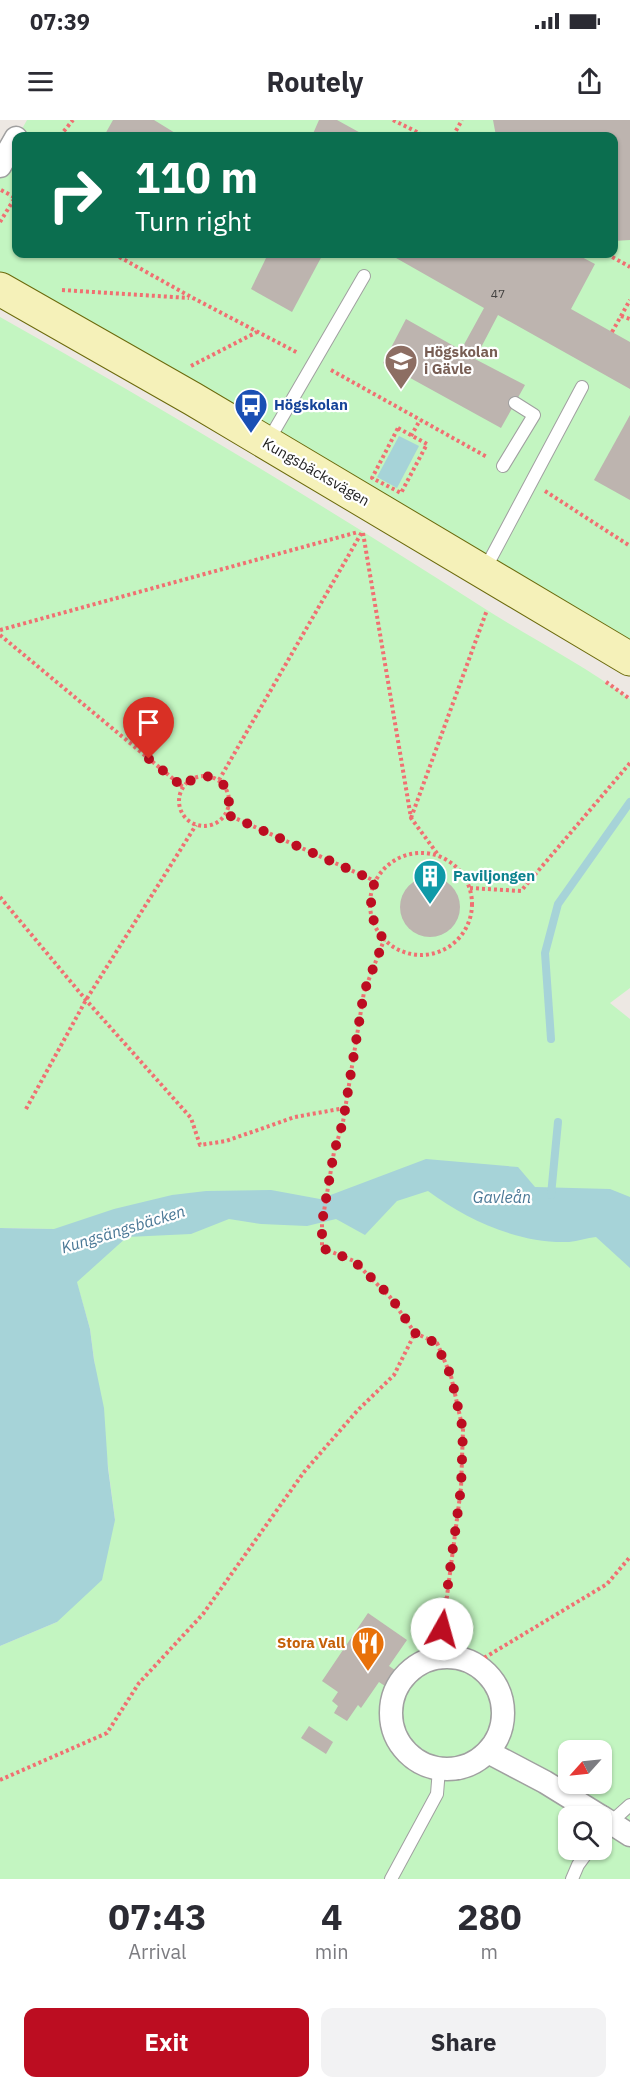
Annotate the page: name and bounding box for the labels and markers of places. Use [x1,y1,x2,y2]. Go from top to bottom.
place label: Högskolan i Gävle [424,342,498,378]
school or university icon: Högskolan i Gävle [383,343,419,390]
bus stop icon: Högskolan [233,387,269,434]
place label: Högskolan [274,395,348,414]
pin [123,697,174,759]
building icon: Paviljongen [412,858,448,905]
place label: Paviljongen [453,866,535,885]
restaurant icon: Stora Vall [350,1625,386,1672]
place label: Stora Vall [277,1633,345,1652]

